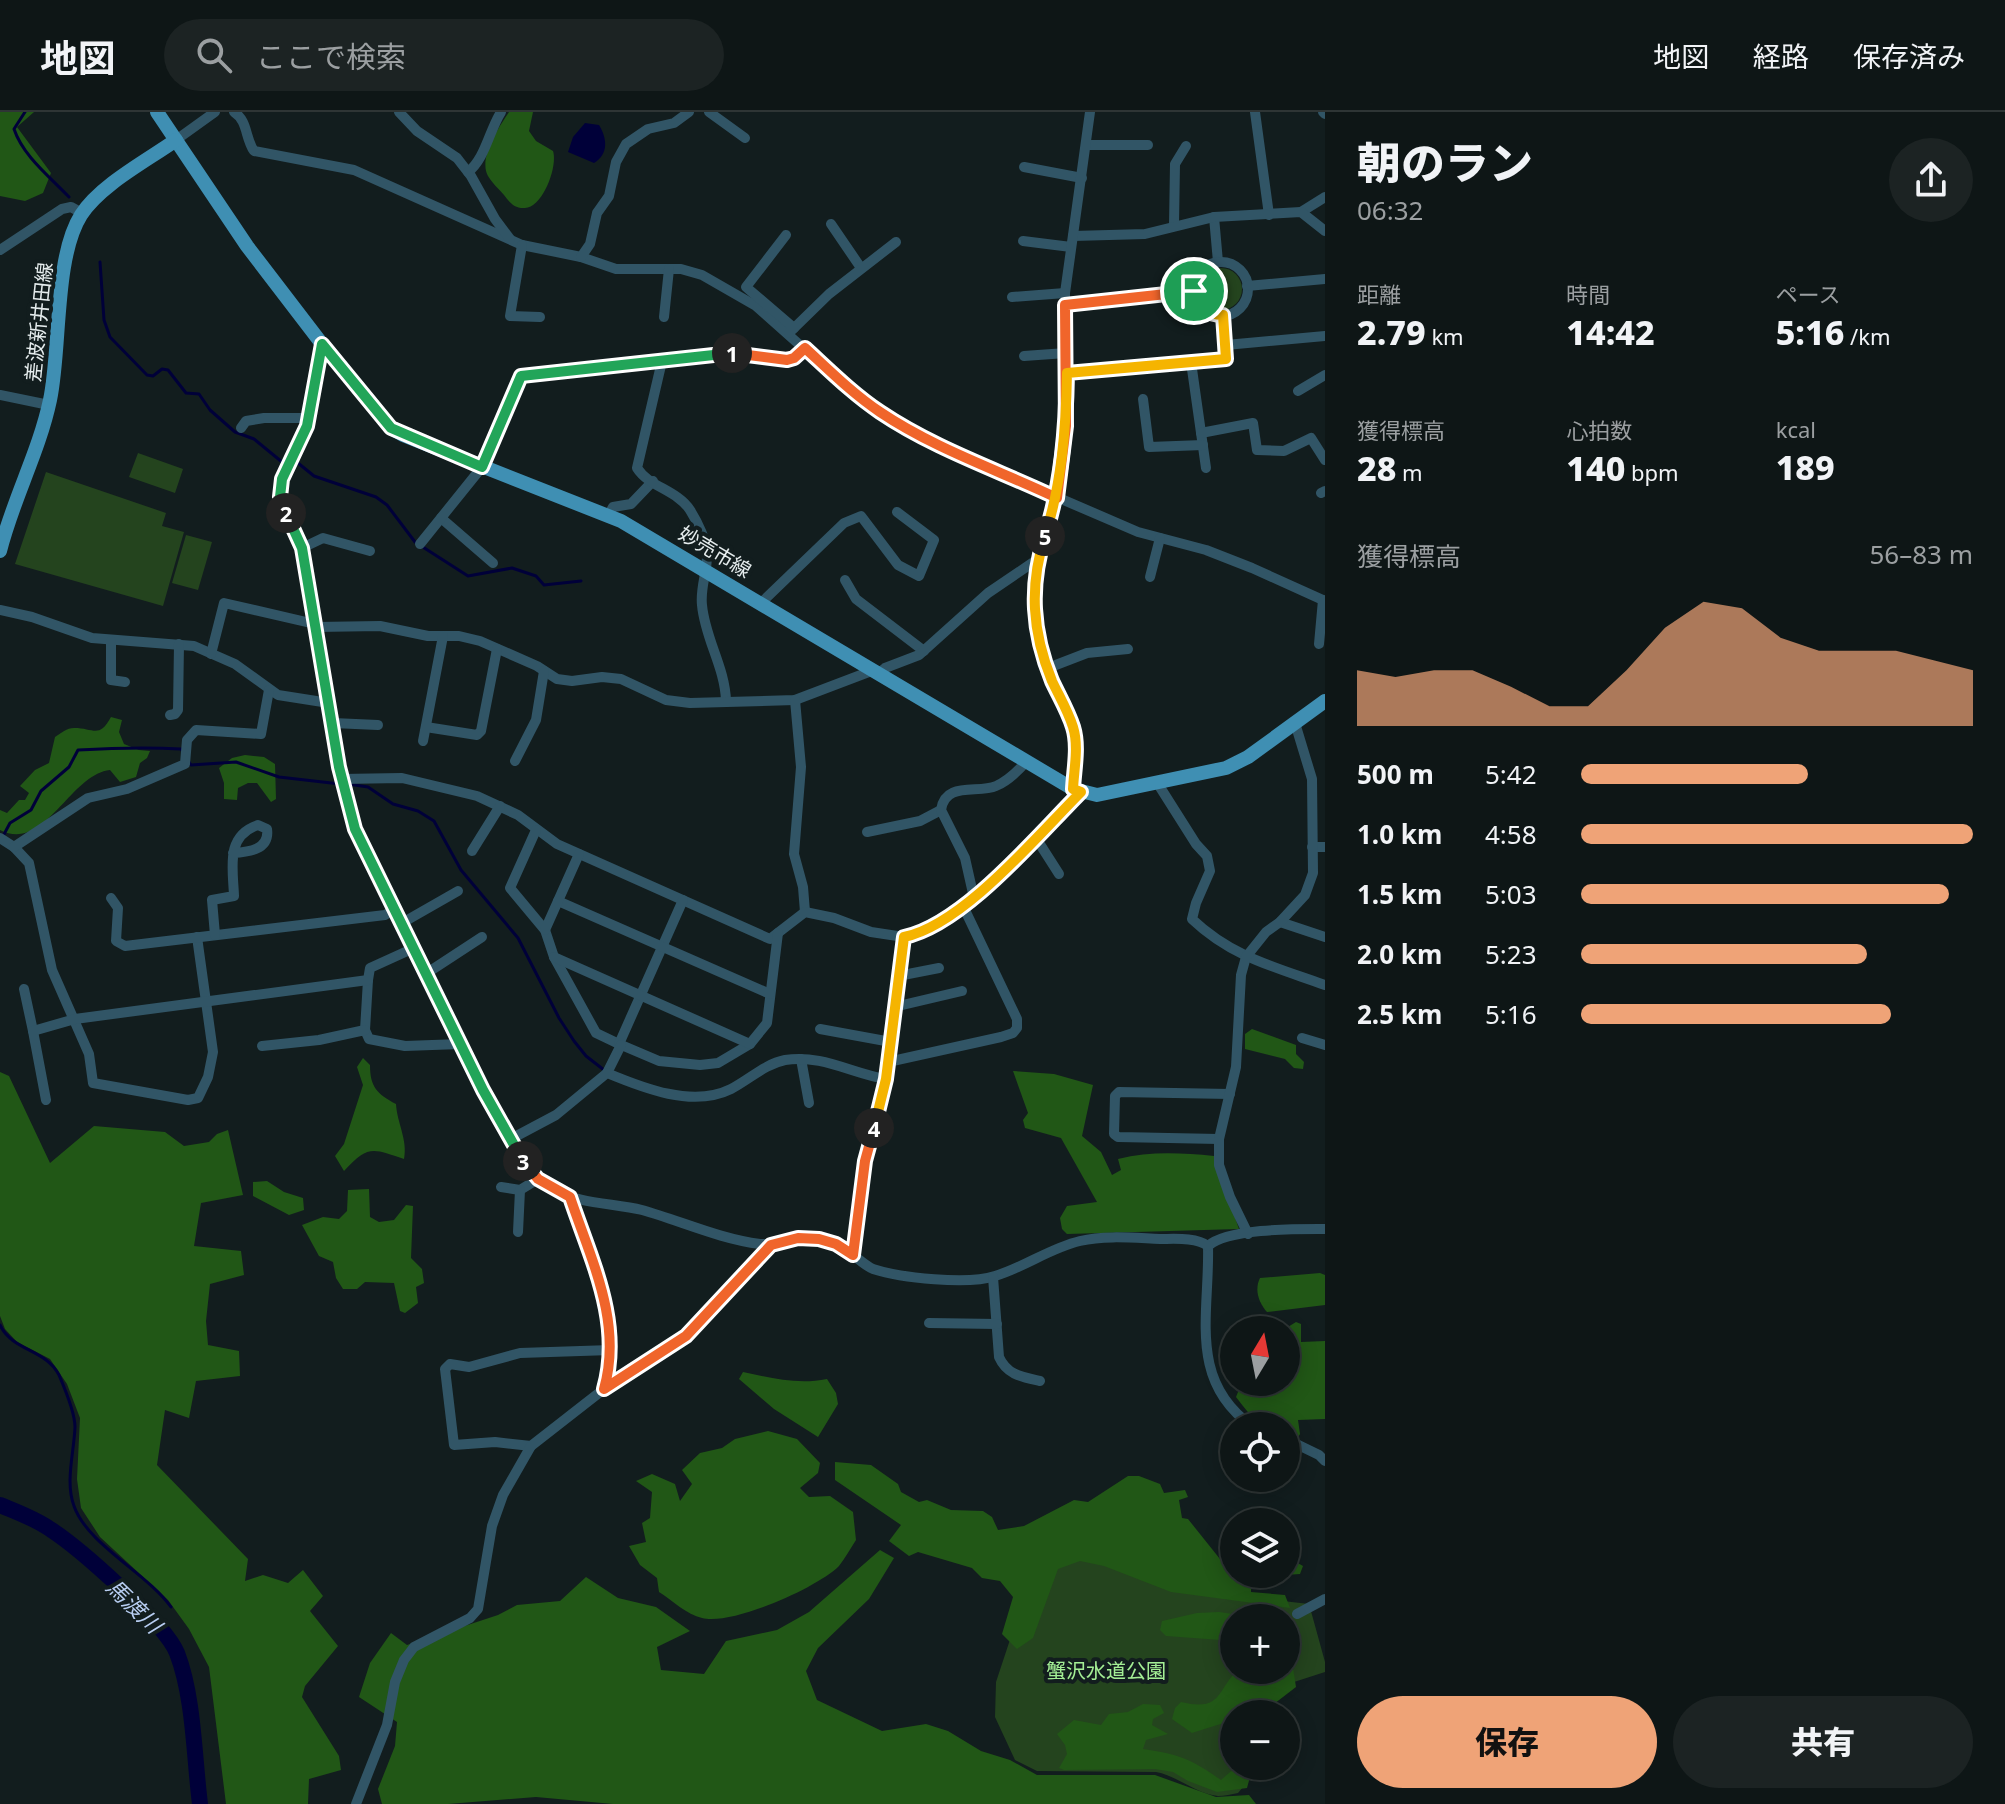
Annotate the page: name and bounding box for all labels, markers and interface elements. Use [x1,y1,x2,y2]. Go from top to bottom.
search box [164,19,724,91]
text: 地図 [40,31,116,83]
icon: search [192,33,236,77]
text: ここで検索 [256,36,406,77]
text: 地図 [1653,37,1709,75]
text: 経路 [1753,37,1809,75]
text: 保存済み [1853,37,1965,75]
text: 朝のラン [1357,132,1533,192]
button: share [1889,138,1973,222]
text: 06:32 [1357,192,1423,228]
pin [1160,257,1228,325]
street label: 差波新井田線 [19,261,58,383]
icon: arrive [1172,269,1216,313]
text: 距離 [1357,279,1401,309]
text: 時間 [1566,279,1610,309]
text: ペース [1776,279,1841,309]
text: 2.79 [1357,309,1426,355]
text: 14:42 [1566,309,1655,355]
text: 5:16 [1776,309,1844,355]
text: km [1426,321,1464,351]
text: /km [1844,321,1891,351]
pin: 1 [712,333,752,373]
text: 1 [726,338,738,368]
text: kcal [1776,414,1816,444]
text: 獲得標高 [1357,415,1445,445]
text: 心拍数 [1566,415,1632,445]
text: 189 [1776,444,1835,490]
text: 28 [1357,445,1396,491]
text: 140 [1566,445,1625,491]
text: m [1396,457,1423,487]
text: bpm [1625,457,1679,487]
pin: 2 [266,493,306,533]
text: 2 [280,498,292,528]
pin: 5 [1025,516,1065,556]
street label: 妙売市線 [674,519,756,584]
text: 5 [1039,521,1051,551]
text: 56–83 m [1869,536,1973,572]
text: 獲得標高 [1357,538,1461,574]
text: 500 m [1357,756,1434,792]
text: 5:42 [1485,756,1537,792]
text: 1.0 km [1357,816,1442,852]
text: 4:58 [1485,816,1537,852]
text: 1.5 km [1357,876,1442,912]
text: 5:03 [1485,876,1537,912]
text: 2.0 km [1357,936,1442,972]
text: 5:23 [1485,936,1537,972]
text: 2.5 km [1357,996,1442,1032]
text: 5:16 [1485,996,1537,1032]
pin: 4 [854,1108,894,1148]
text: 4 [868,1113,880,1143]
pin: 3 [503,1141,543,1181]
text: 3 [517,1146,529,1176]
north arrow [1220,1316,1300,1396]
map controls [1220,1316,1300,1780]
button: locate [1220,1412,1300,1492]
button: layers [1220,1508,1300,1588]
water label: 馬渡川 [101,1572,170,1640]
button: + [1220,1604,1300,1684]
park label: 蟹沢水道公園 [1046,1657,1166,1684]
button: 保存 [1357,1696,1657,1788]
button: 共有 [1673,1696,1973,1788]
button: − [1220,1700,1300,1780]

